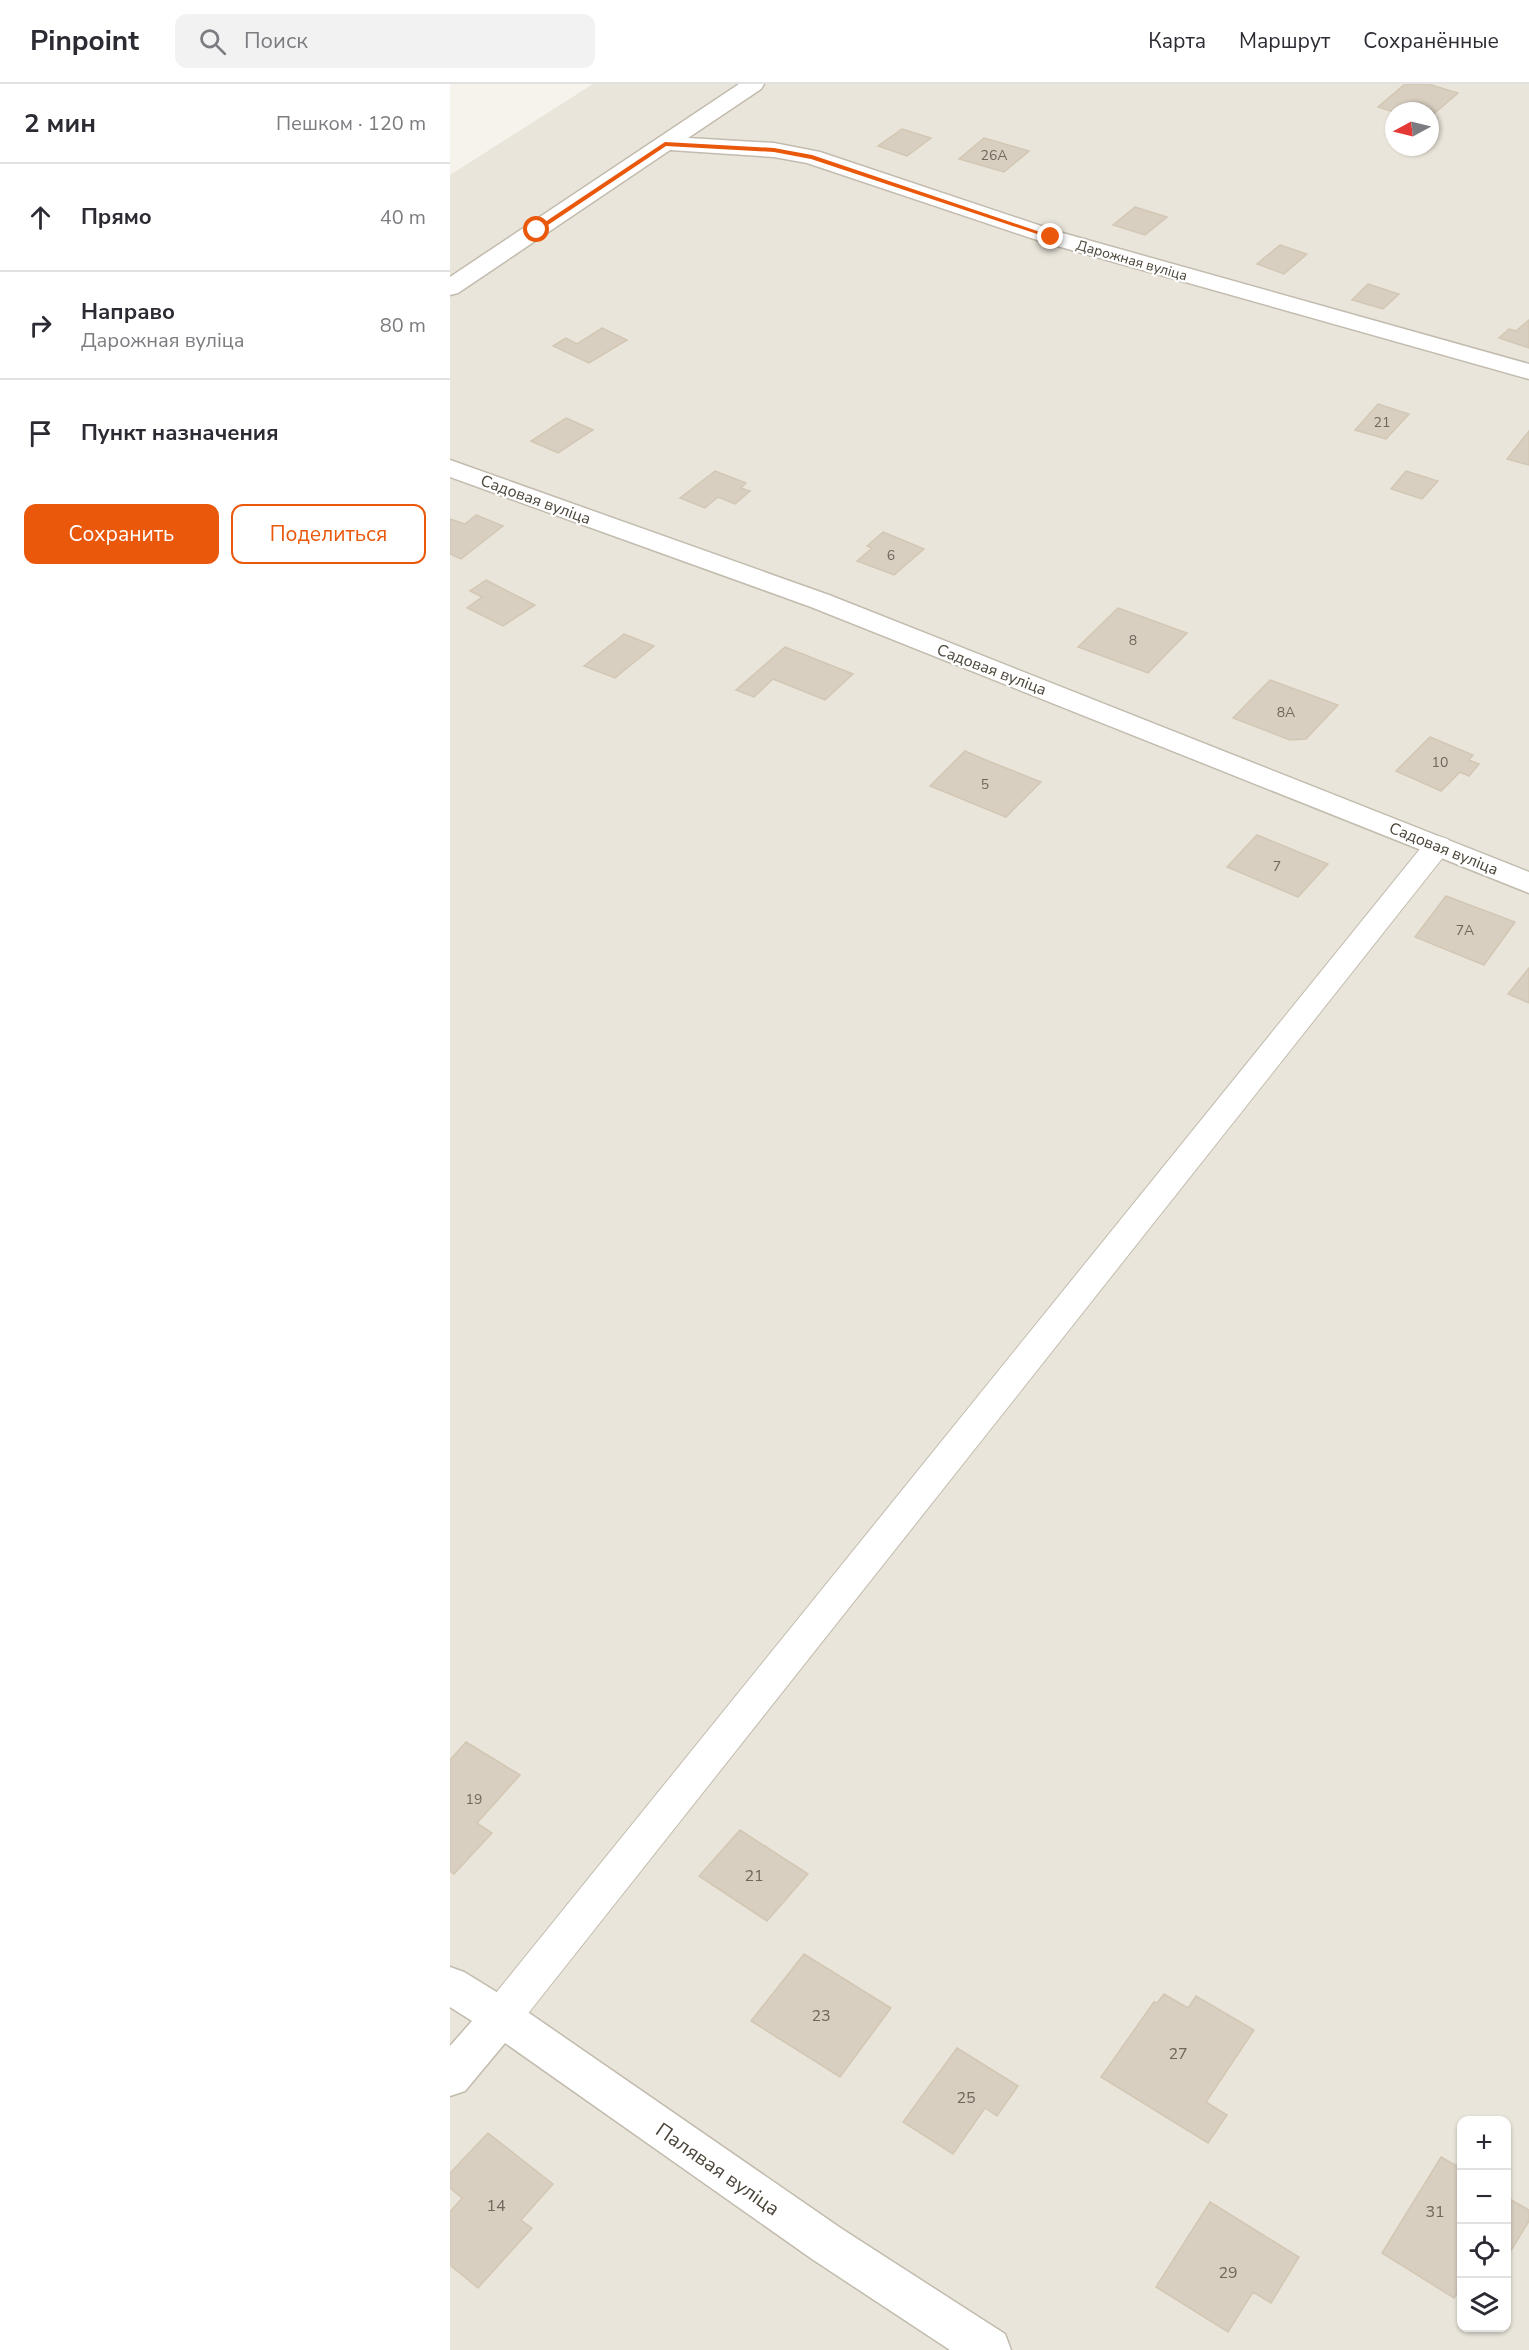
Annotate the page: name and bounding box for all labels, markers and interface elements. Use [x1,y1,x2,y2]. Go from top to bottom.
search box [175,14,595,68]
text: Pinpoint [30,22,139,60]
icon: search [196,25,229,58]
text: Поиск [244,26,308,56]
text: Карта [1148,27,1206,55]
text: Маршрут [1239,27,1330,55]
text: Сохранённые [1363,27,1499,55]
north arrow [1385,102,1439,156]
text: 2 мин [24,106,96,141]
text: Пешком · 120 m [276,110,426,137]
house number: 26А [980,146,1008,165]
icon: ahead [24,201,57,234]
text: Прямо [81,202,152,232]
text: 40 m [380,204,426,231]
route start [523,216,549,242]
route end [1037,223,1063,249]
street label: Дарожная вуліца [1074,236,1190,285]
text: Направо [81,297,175,327]
icon: right [24,309,57,342]
text: 80 m [380,312,426,339]
text: Дарожная вуліца [81,327,245,354]
house number: 21 [1374,413,1390,432]
icon: arrive [24,417,57,450]
text: Пункт назначения [81,418,279,448]
street label: Садовая вуліца [477,470,594,530]
button: Сохранить [24,504,219,564]
button: Поделиться [231,504,426,564]
house number: 6 [887,546,895,565]
house number: 8 [1129,631,1137,650]
street label: Садовая вуліца [934,639,1050,701]
house number: 8А [1277,703,1295,722]
house number: 10 [1432,753,1448,772]
house number: 5 [981,775,989,794]
street label: Садовая вуліца [1386,817,1501,881]
house number: 7 [1273,857,1281,876]
house number: 7А [1456,921,1474,940]
house number: 19 [466,1790,482,1809]
house number: 21 [744,1865,764,1887]
house number: 23 [811,2005,831,2027]
house number: 27 [1168,2043,1188,2065]
house number: 25 [956,2087,976,2109]
map controls [1457,2116,1511,2332]
button: + [1457,2116,1511,2170]
street label: Палявая вуліца [650,2117,785,2222]
button: − [1457,2170,1511,2224]
house number: 14 [486,2195,506,2217]
house number: 31 [1425,2201,1445,2223]
button: locate [1457,2224,1511,2278]
house number: 29 [1218,2262,1238,2284]
button: layers [1457,2278,1511,2332]

